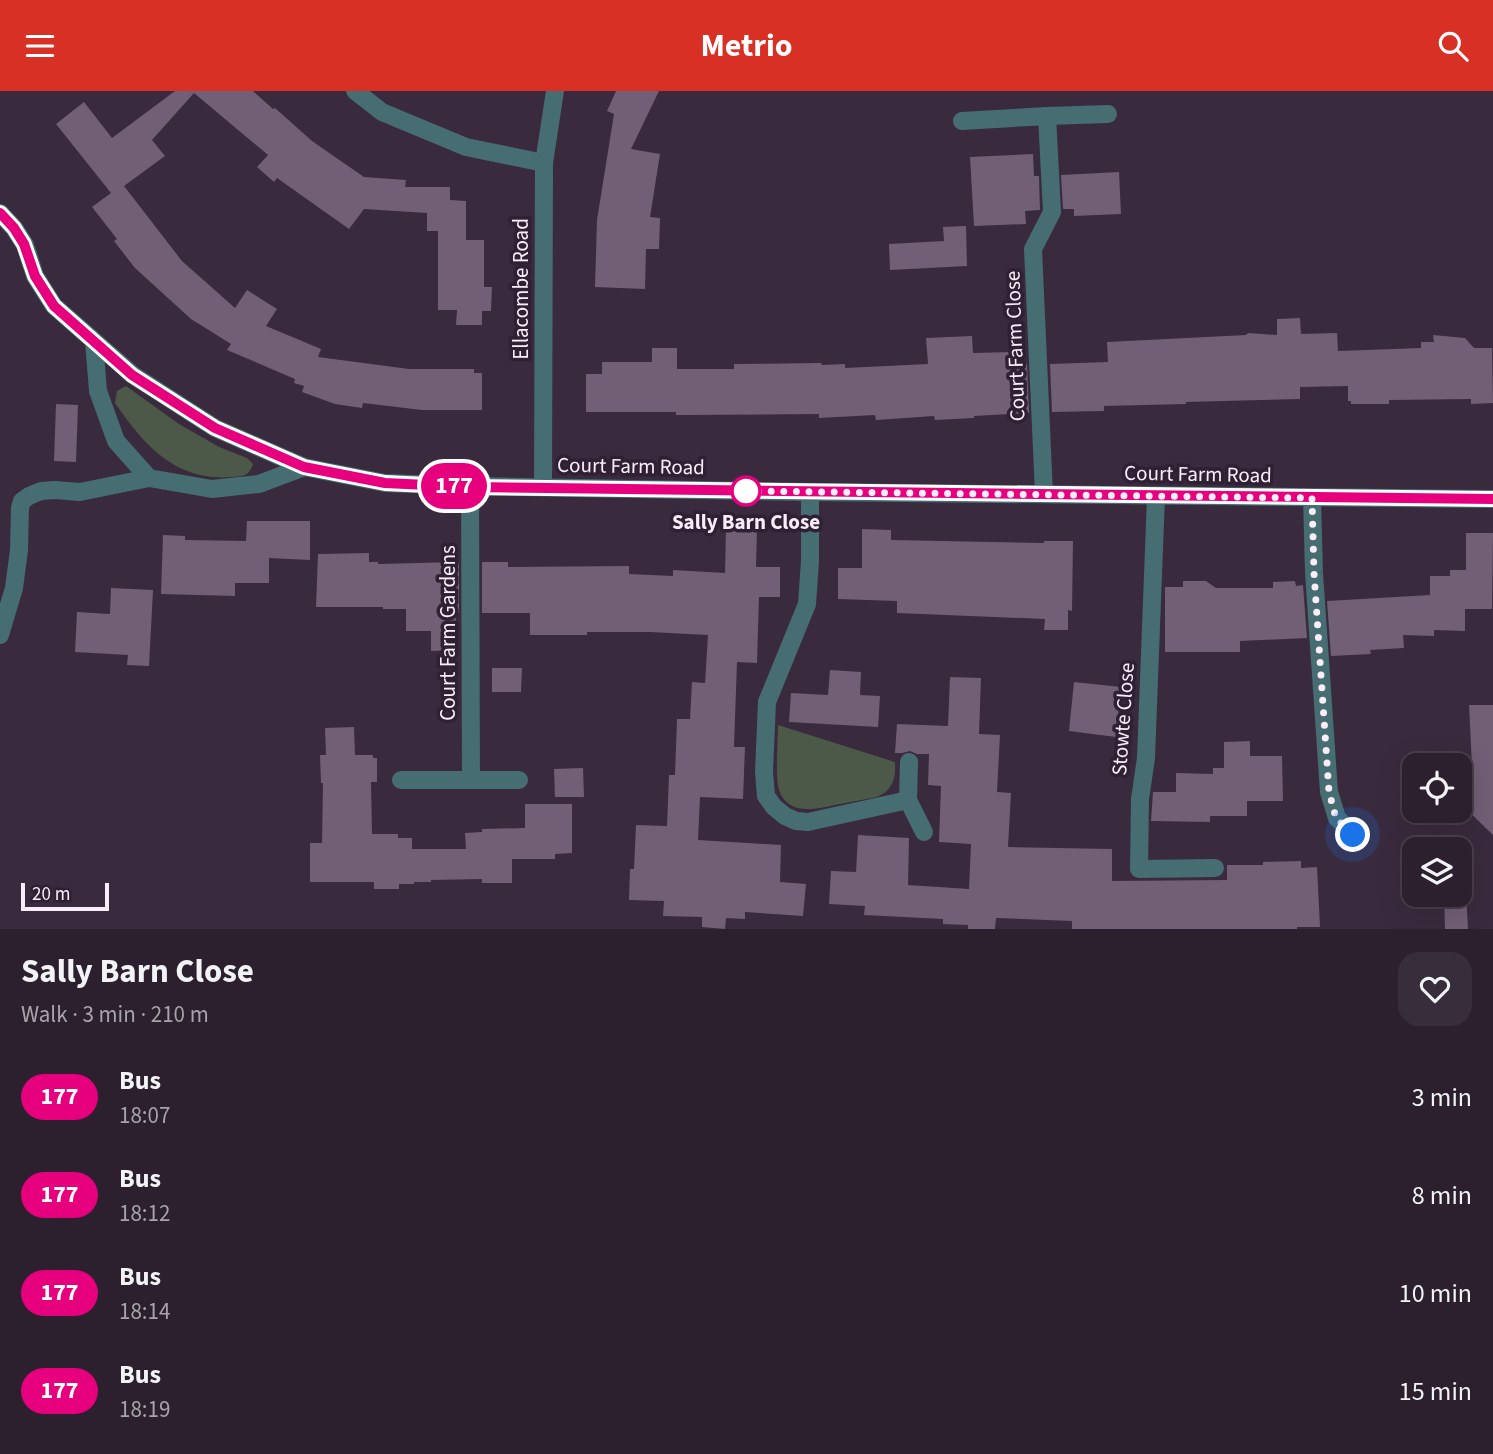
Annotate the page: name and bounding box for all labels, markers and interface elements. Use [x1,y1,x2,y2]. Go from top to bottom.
text: Metrio [700,23,793,69]
icon: menu [21,27,59,65]
icon: search [1434,27,1472,65]
street label: Ellacombe Road [506,218,536,360]
street label: Court Farm Close [997,270,1033,422]
street label: Court Farm Road [557,450,705,482]
street label: Court Farm Road [1124,458,1272,490]
line badge: 177 [414,463,494,509]
text: 177 [435,468,473,503]
marker: Sally Barn Close [731,476,761,506]
place label: Sally Barn Close [672,507,820,537]
street label: Court Farm Gardens [433,545,463,721]
street label: Stowte Close [1104,661,1142,777]
map controls [1402,753,1472,907]
button: locate [1402,753,1472,823]
your location [1335,817,1370,852]
button: layers [1402,837,1472,907]
scale bar [21,880,108,912]
text: 20 m [32,881,70,908]
text: Sally Barn Close [21,948,254,995]
button: heart [1398,952,1472,1026]
text: Walk · 3 min · 210 m [21,998,209,1031]
text: Bus [119,1062,161,1099]
text: 177 [40,1079,79,1114]
text: 3 min [1412,1079,1472,1116]
text: 18:07 [119,1099,170,1132]
text: Bus [119,1160,161,1197]
text: 177 [40,1177,79,1212]
text: 8 min [1412,1177,1472,1214]
text: 18:12 [119,1197,170,1230]
text: Bus [119,1258,161,1295]
text: 177 [40,1275,79,1310]
text: 10 min [1399,1275,1472,1312]
text: 18:14 [119,1295,170,1328]
text: Bus [119,1356,161,1393]
text: 177 [40,1373,79,1408]
text: 15 min [1399,1373,1472,1410]
text: 18:19 [119,1393,170,1426]

